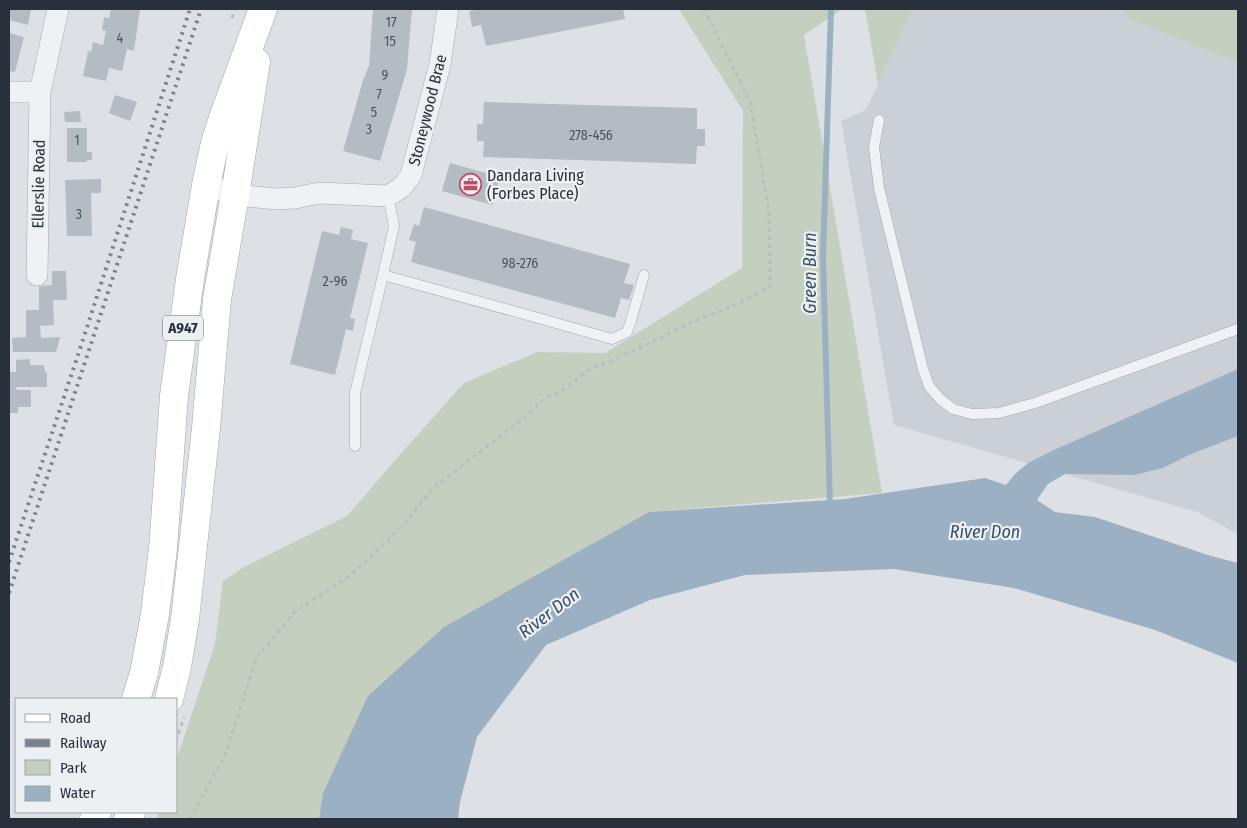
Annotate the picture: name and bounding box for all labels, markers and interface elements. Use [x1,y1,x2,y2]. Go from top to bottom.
house number: 17 [385,14,397,31]
house number: 4 [117,30,124,47]
house number: 15 [384,33,396,50]
street label: Stoneywood Brae [404,52,451,168]
house number: 9 [382,67,389,84]
house number: 7 [376,86,382,103]
house number: 5 [371,104,377,121]
house number: 3 [366,121,372,138]
house number: 278-456 [569,127,613,144]
house number: 1 [74,132,80,149]
street label: Ellerslie Road [28,139,49,229]
place label: Dandara Living (Forbes Place) [487,166,584,203]
office icon: Dandara Living (Forbes Place) [459,172,483,196]
house number: 3 [76,206,82,223]
water label: Green Burn [799,232,821,314]
house number: 98-276 [502,255,538,272]
house number: 2-96 [323,273,348,290]
road number: A947 [163,316,203,340]
water label: River Don [950,521,1020,543]
water label: River Don [514,583,584,643]
legend [15,698,178,813]
text: Road [60,709,91,727]
text: Railway [60,734,107,752]
text: Park [60,759,87,777]
text: Water [60,784,96,802]

